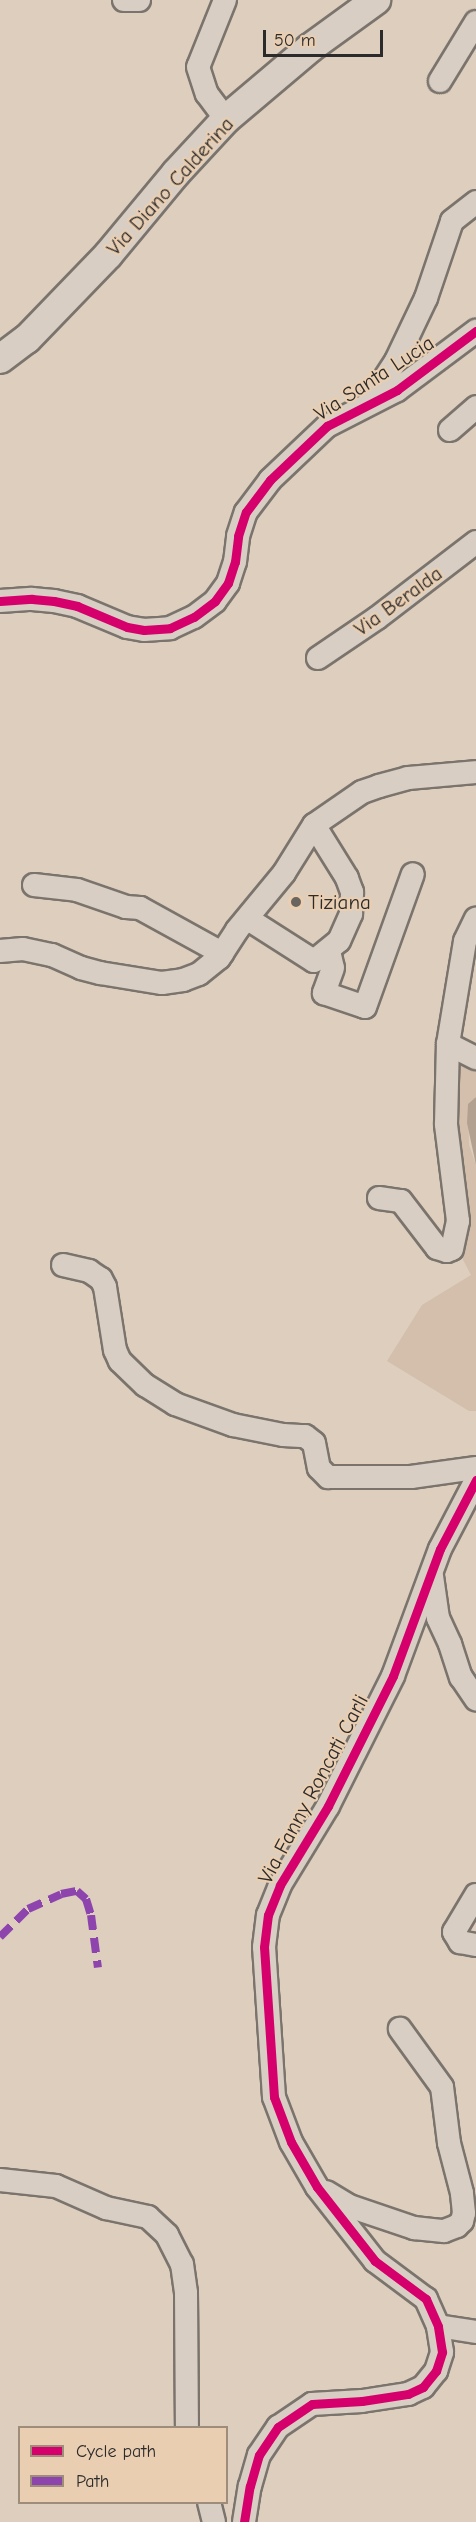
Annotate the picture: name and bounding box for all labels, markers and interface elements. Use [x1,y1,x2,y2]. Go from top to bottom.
scale bar [266,18,386,56]
text: 50 m [274,30,316,51]
street label: Via Diano Calderina [101,111,239,261]
street label: Via Santa Lucia [309,330,439,426]
street label: Via Beralda [349,561,447,641]
place label: Tiziana [308,889,371,915]
marker: Tiziana [289,895,303,909]
street label: Via Fanny Roncati Carli [252,1690,374,1888]
legend [18,2426,228,2504]
text: Cycle path [76,2441,156,2462]
text: Path [76,2471,109,2492]

